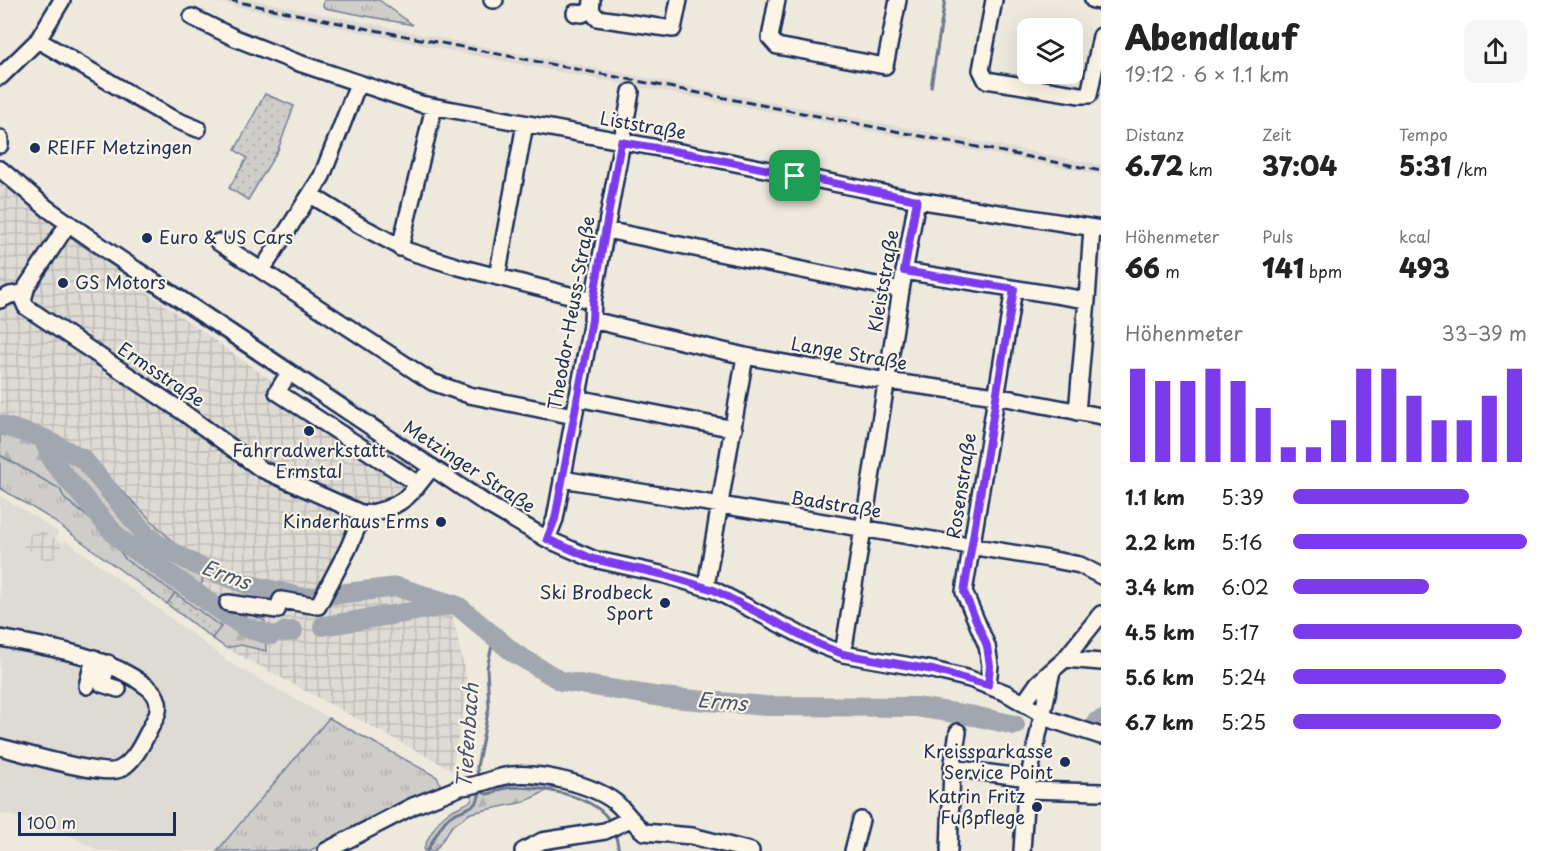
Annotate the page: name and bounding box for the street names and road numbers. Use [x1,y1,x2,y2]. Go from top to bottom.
street label: Liststraße [598,104,689,145]
street label: Theodor-Heuss-Straße [540,214,601,412]
street label: Kleiststraße [860,228,905,334]
street label: Lange Straße [789,329,910,376]
street label: Ermsstraße [113,335,211,413]
street label: Metzinger Straße [398,413,541,519]
street label: Rosenstraße [939,431,982,541]
street label: Badstraße [789,483,884,524]

